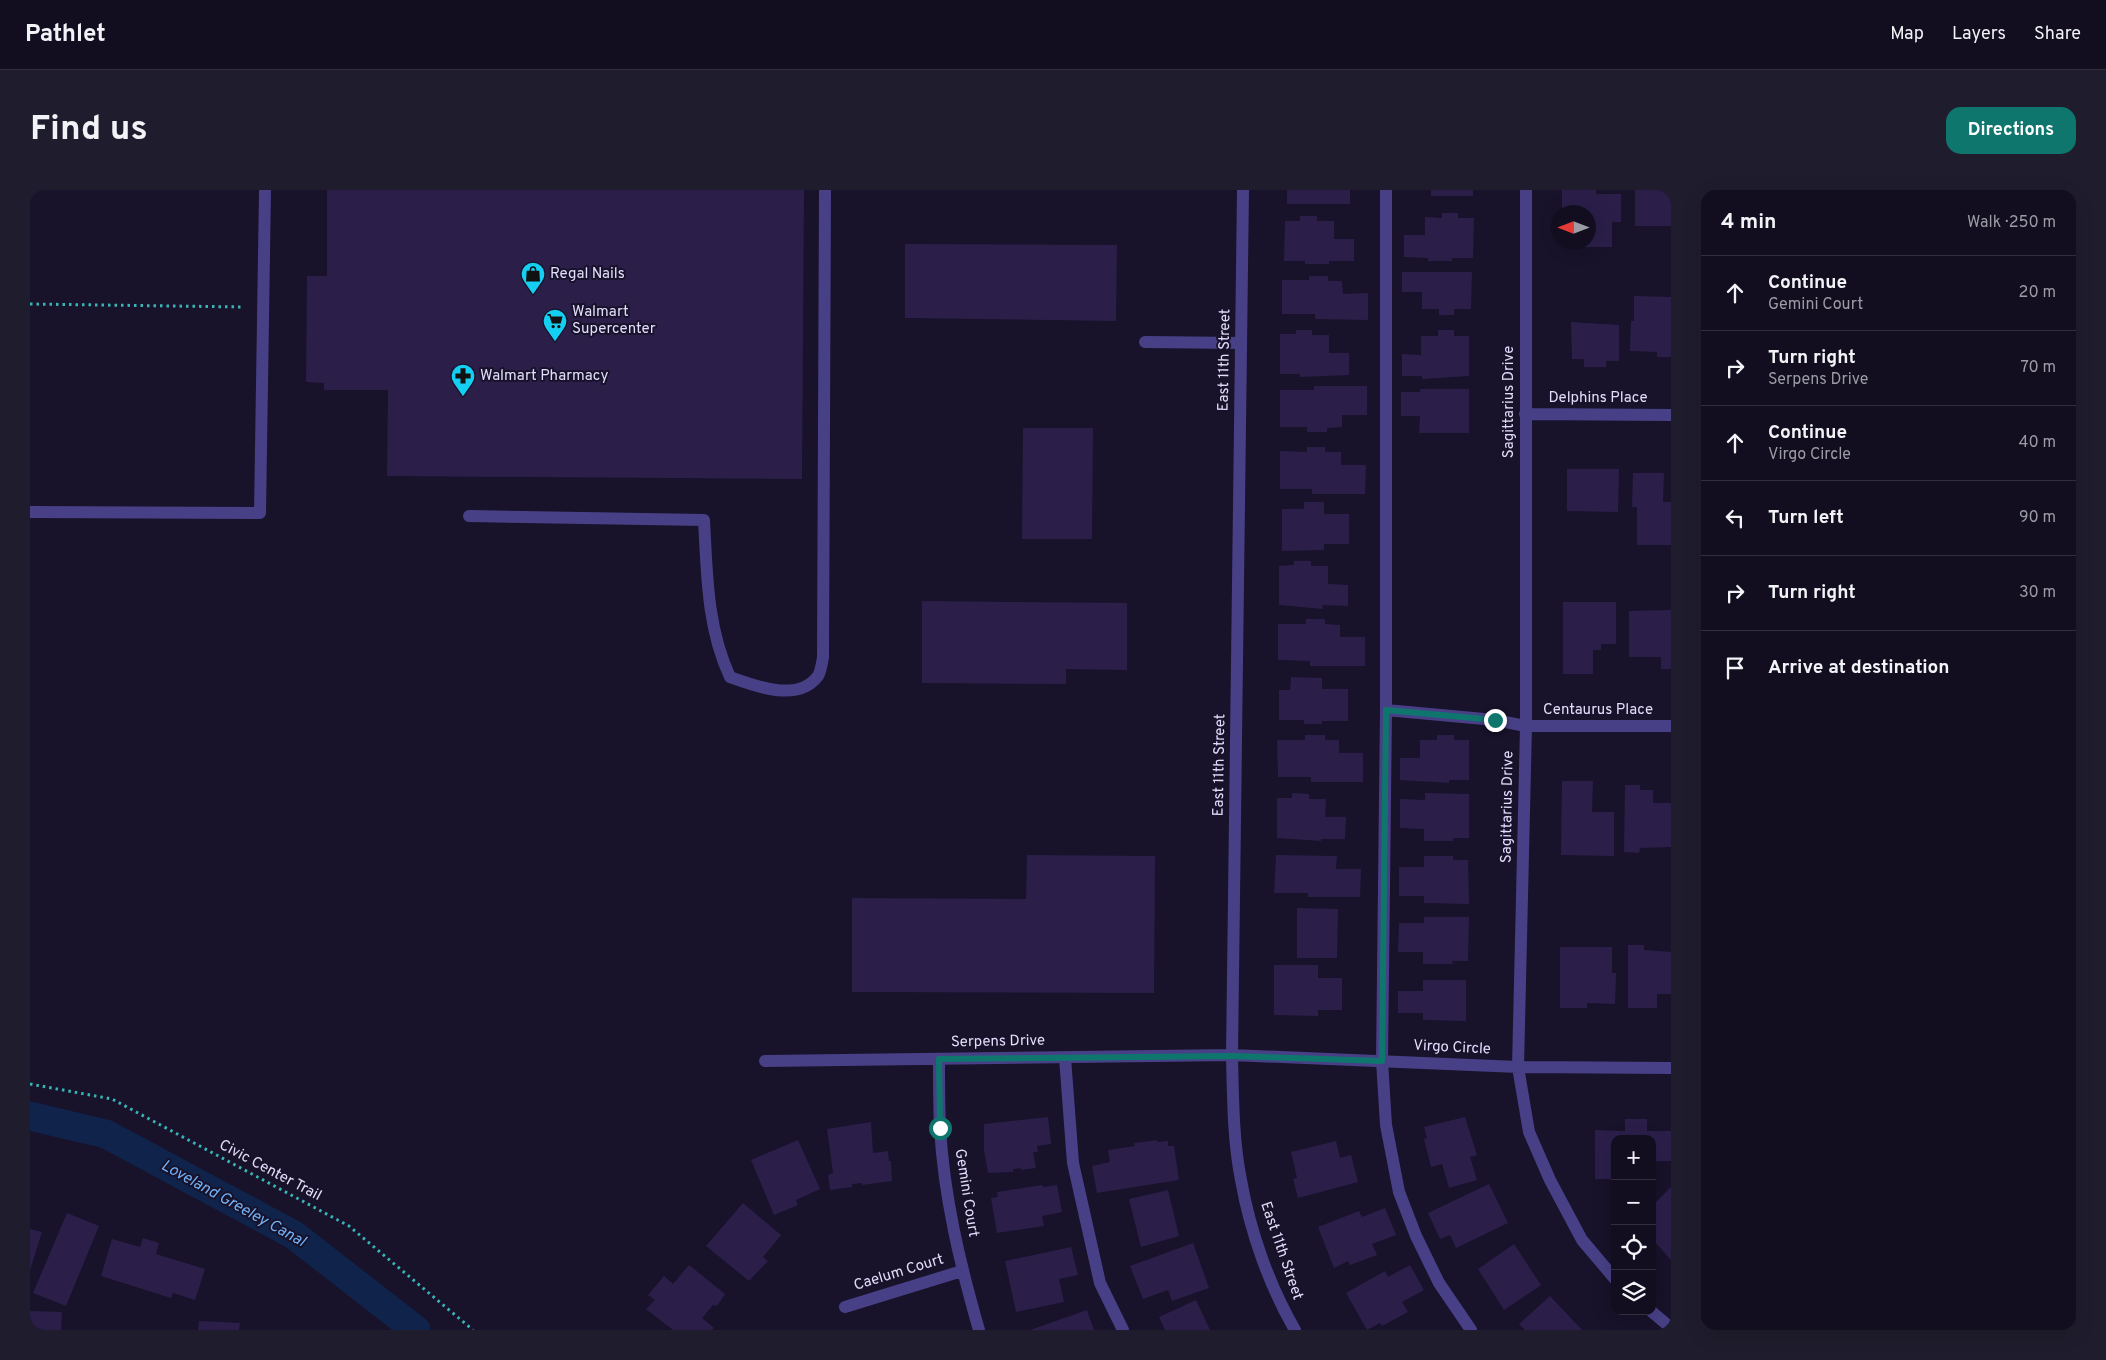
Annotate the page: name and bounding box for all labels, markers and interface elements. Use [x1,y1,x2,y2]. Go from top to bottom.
text: Pathlet [25,20,106,50]
text: Map [1890,23,1924,46]
text: Layers [1952,23,2006,46]
text: Share [2034,23,2081,46]
button: Directions [1946,107,2076,154]
text: Find us [30,108,148,152]
north arrow [1551,205,1596,250]
text: 4 min [1721,209,1777,236]
text: Walk · 250 m [1967,213,2056,233]
shop icon: Regal Nails [520,261,546,295]
place label: Regal Nails [550,265,625,284]
text: Continue [1768,271,1847,295]
icon: ahead [1721,279,1749,307]
text: 20 m [2019,283,2056,303]
text: Gemini Court [1768,295,1863,315]
place label: Walmart Supercenter [572,303,656,339]
supermarket icon: Walmart Supercenter [542,308,568,342]
street label: East 11th Street [1215,308,1235,412]
street label: Sagittarius Drive [1500,346,1519,458]
text: Turn right [1768,346,1856,370]
icon: right [1721,354,1749,382]
text: 70 m [2021,358,2056,378]
pharmacy icon: Walmart Pharmacy [450,363,476,397]
place label: Walmart Pharmacy [480,367,608,386]
text: Serpens Drive [1768,370,1868,390]
street label: Delphins Place [1549,389,1648,408]
text: Continue [1768,421,1847,445]
icon: ahead [1721,429,1749,457]
text: 40 m [2018,433,2056,453]
text: Virgo Circle [1768,445,1851,465]
icon: left [1721,504,1749,532]
text: Turn left [1768,506,1844,530]
text: 90 m [2019,508,2056,528]
icon: right [1721,579,1749,607]
text: Turn right [1768,581,1856,605]
text: 30 m [2019,583,2056,603]
icon: arrive [1721,654,1749,682]
text: Arrive at destination [1768,656,1949,680]
street label: Centaurus Place [1543,701,1653,720]
route end [1484,709,1507,732]
street label: East 11th Street [1210,713,1230,817]
street label: Sagittarius Drive [1498,751,1518,863]
street label: Serpens Drive [951,1032,1045,1052]
street label: Virgo Circle [1413,1036,1491,1060]
route start [929,1117,952,1140]
map controls [1611,1135,1656,1315]
button: + [1611,1135,1656,1180]
street label: Civic Center Trail [215,1136,325,1206]
street label: Gemini Court [950,1147,982,1239]
water label: Loveland Greeley Canal [157,1156,310,1252]
button: − [1611,1180,1656,1225]
street label: East 11th Street [1255,1199,1307,1303]
button: locate [1611,1225,1656,1270]
street label: Caelum Court [852,1250,946,1296]
button: layers [1611,1270,1656,1315]

